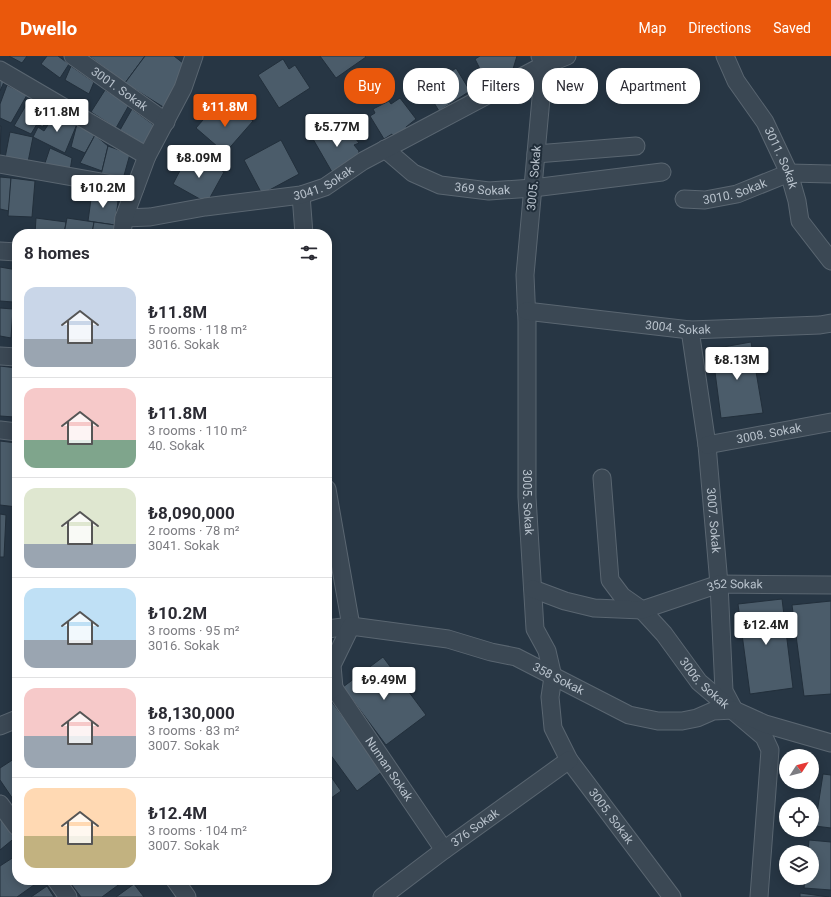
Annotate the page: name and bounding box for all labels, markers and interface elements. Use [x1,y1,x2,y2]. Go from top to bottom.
text: Dwello [20,17,77,40]
text: Map [639,20,666,36]
text: Directions [688,20,751,36]
text: Saved [773,20,811,36]
street label: 3001. Sokak [89,64,151,114]
chip: Buy [344,68,395,104]
chip: Rent [403,68,459,104]
chip: Filters [467,68,534,104]
chip: New [542,68,598,104]
chip: Apartment [606,68,700,104]
pin: ₺11.8M [192,94,258,128]
pin: ₺11.8M [24,99,90,133]
text: ₺11.8M [202,99,248,114]
text: ₺11.8M [34,104,80,119]
pin: ₺5.77M [304,114,370,148]
text: ₺5.77M [314,119,360,134]
street label: 3011. Sokak [761,125,800,191]
street label: 3005. Sokak [524,144,544,211]
pin: ₺8.09M [166,145,232,179]
text: ₺8.09M [176,150,222,165]
street label: 3041. Sokak [293,162,357,203]
pin: ₺10.2M [70,175,136,209]
street label: 3010. Sokak [702,175,770,207]
text: ₺10.2M [80,180,126,195]
street label: 369 Sokak [454,180,512,198]
icon: filters [298,242,320,264]
text: 8 homes [24,243,90,263]
text: ₺11.8M [148,302,207,322]
icon: home [56,303,104,351]
street label: 3004. Sokak [644,318,712,337]
text: 5 rooms · 118 m² [148,322,247,337]
text: 3016. Sokak [148,337,219,352]
pin: ₺8.13M [704,347,770,381]
text: ₺8.13M [714,352,760,367]
text: ₺11.8M [148,403,207,423]
icon: home [56,404,104,452]
street label: 3008. Sokak [735,420,803,446]
text: 3 rooms · 110 m² [148,423,247,438]
text: 40. Sokak [148,438,205,453]
street label: 3005. Sokak [520,469,536,536]
street label: 3007. Sokak [704,487,723,555]
text: ₺8,090,000 [148,503,235,523]
icon: home [56,504,104,552]
text: 2 rooms · 78 m² [148,523,240,538]
text: 3041. Sokak [148,538,219,553]
street label: 352 Sokak [705,577,764,595]
text: ₺10.2M [148,603,207,623]
icon: home [56,604,104,652]
pin: ₺12.4M [733,612,799,646]
text: ₺12.4M [743,617,789,632]
text: 3 rooms · 95 m² [148,623,240,638]
text: 3016. Sokak [148,638,219,653]
street label: 3006. Sokak [676,655,733,712]
street label: 358 Sokak [530,660,587,698]
pin: ₺9.49M [351,667,417,701]
text: ₺9.49M [361,672,407,687]
text: ₺8,130,000 [148,703,235,723]
icon: home [56,704,104,752]
text: 3 rooms · 83 m² [148,723,240,738]
street label: Numan Sokak [362,734,416,805]
text: 3007. Sokak [148,738,219,753]
north arrow [779,749,819,789]
map controls [779,749,819,885]
street label: 3005. Sokak [586,786,637,847]
button: locate [779,797,819,837]
text: ₺12.4M [148,803,207,823]
icon: home [56,804,104,852]
street label: 376 Sokak [448,805,503,850]
text: 3 rooms · 104 m² [148,823,247,838]
text: 3007. Sokak [148,838,219,853]
button: layers [779,845,819,885]

